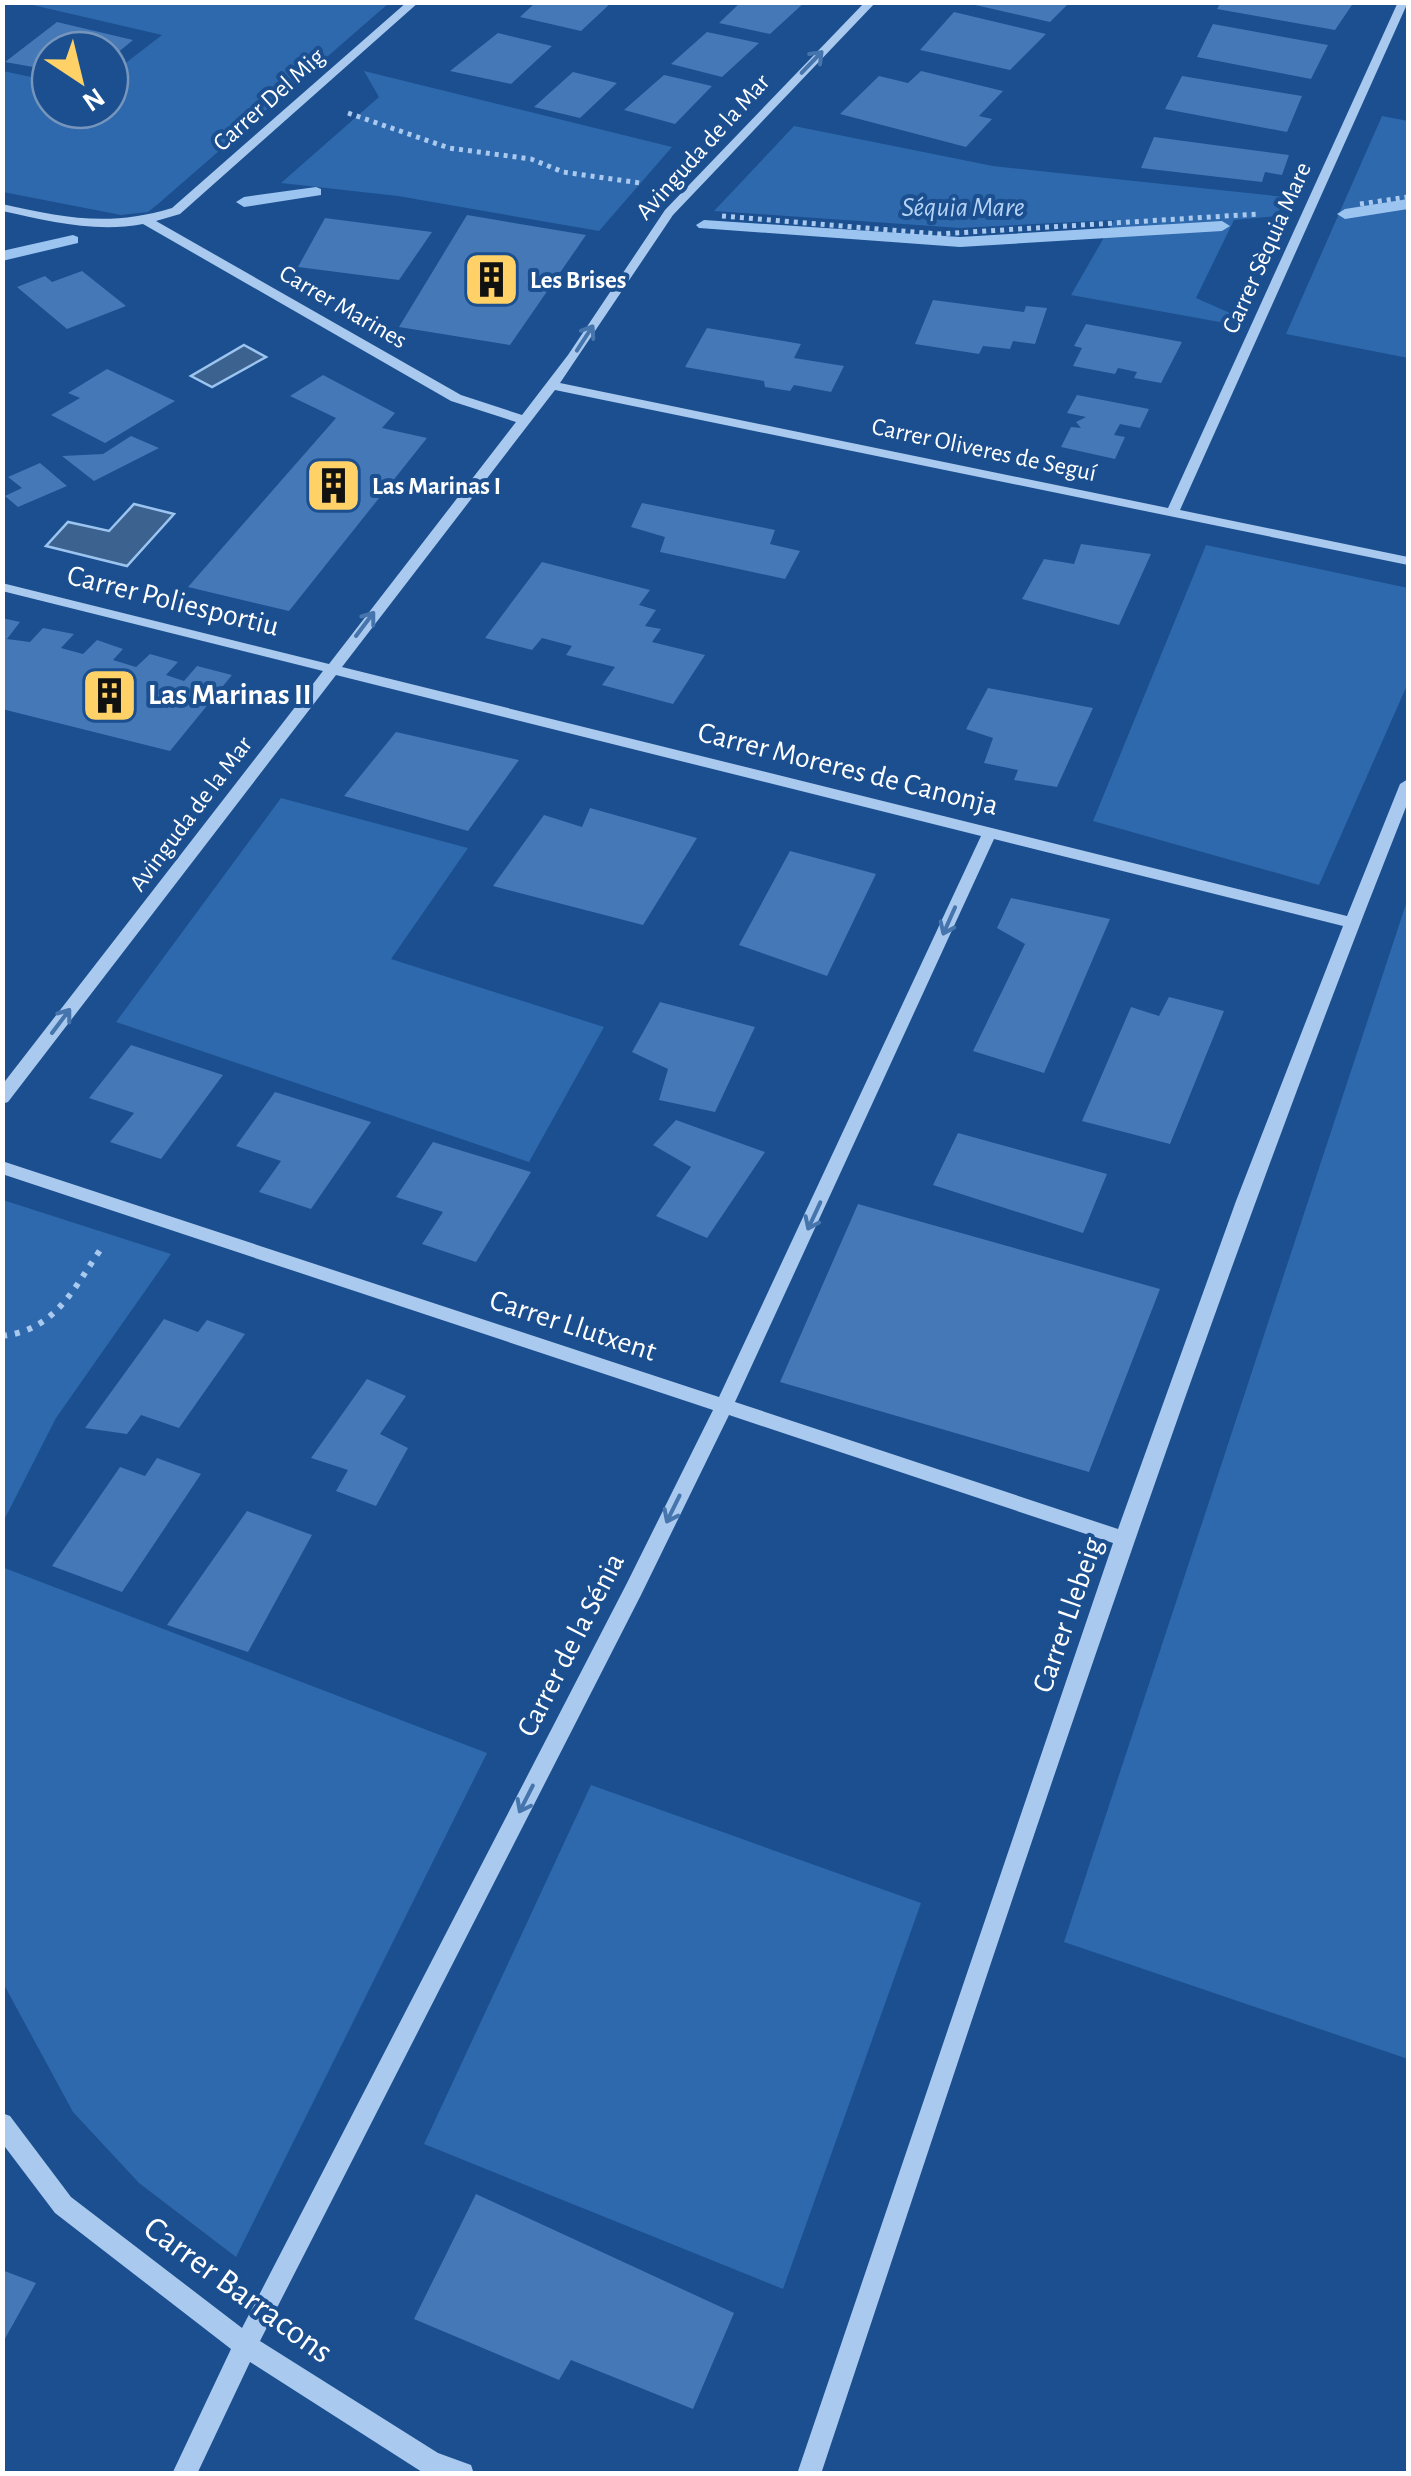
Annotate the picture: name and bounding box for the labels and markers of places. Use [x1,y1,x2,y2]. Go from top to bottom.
building icon: Les Brises [461,250,521,310]
place label: Les Brises [530,268,626,293]
building icon: Las Marinas I [303,456,363,516]
place label: Las Marinas I [372,474,501,499]
building icon: Las Marinas II [79,665,139,725]
place label: Las Marinas II [148,680,312,710]

